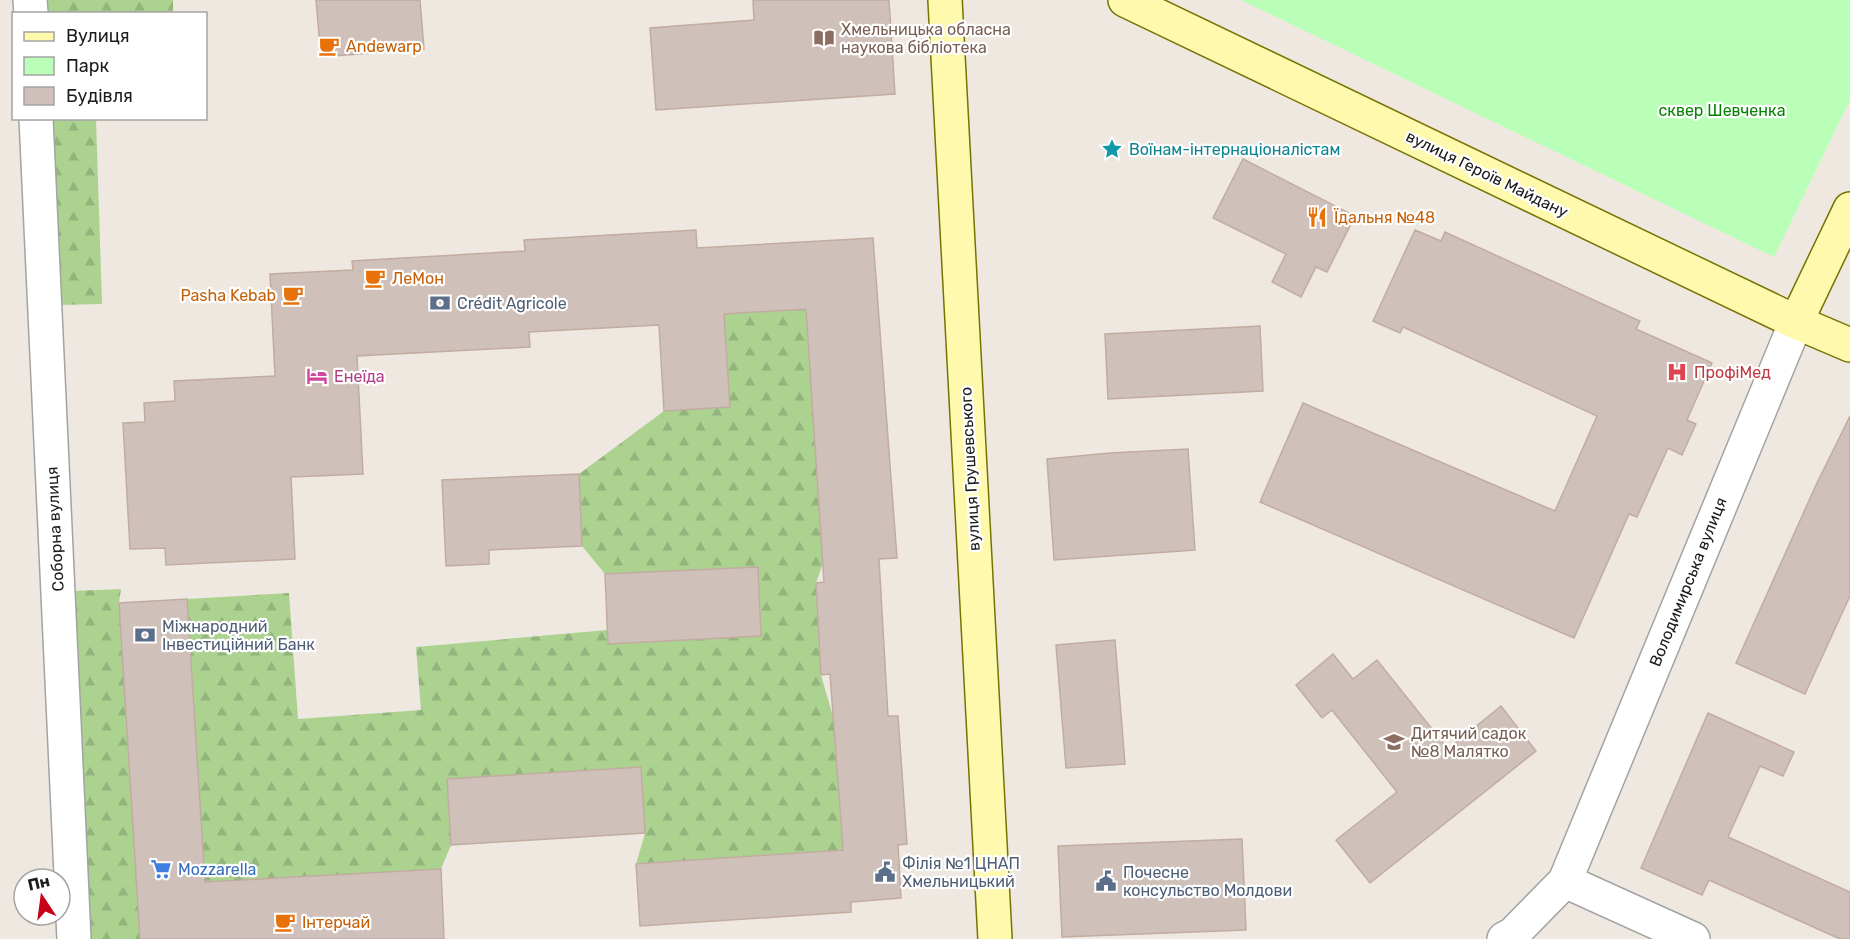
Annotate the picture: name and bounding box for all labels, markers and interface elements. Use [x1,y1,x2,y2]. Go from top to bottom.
legend [12,12,207,120]
place label: Хмельницька обласна наукова бібліотека [841,20,1011,57]
text: Вулиця [66,25,130,47]
library icon: Хмельницька обласна наукова бібліотека [812,26,836,50]
cafe icon: Andewarp [317,34,341,58]
place label: Andewarp [346,37,422,56]
text: Парк [66,55,110,77]
text: Будівля [66,85,133,107]
park label: сквер Шевченка [1659,101,1785,120]
street label: вулиця Героїв Майдану [1403,126,1571,222]
place icon: Воїнам-інтернаціоналістам [1100,137,1124,161]
place label: Воїнам-інтернаціоналістам [1129,140,1340,159]
restaurant icon: Їдальня №48 [1305,205,1329,229]
place label: Їдальня №48 [1334,208,1435,227]
cafe icon: ЛеМон [363,266,387,290]
place label: ЛеМон [392,269,444,288]
cafe icon: Pasha Kebab [281,283,305,307]
place label: Pasha Kebab [180,286,276,305]
bank icon: Crédit Agricole [428,291,452,315]
place label: Crédit Agricole [457,294,567,313]
hospital icon: ПрофіМед [1665,360,1689,384]
place label: ПрофіМед [1694,363,1771,382]
hotel icon: Енеїда [305,364,329,388]
place label: Енеїда [334,367,385,386]
street label: вулиця Грушевського [956,386,984,552]
street label: Соборна вулиця [42,466,68,592]
street label: Володимирська вулиця [1645,495,1731,669]
place label: Міжнародний Інвестиційний Банк [162,617,315,654]
bank icon: Міжнародний Інвестиційний Банк [133,623,157,647]
place label: Дитячий садок №8 Малятко [1411,724,1527,761]
school or university icon: Дитячий садок №8 Малятко [1382,730,1406,754]
place label: Філія №1 ЦНАП Хмельницький [902,854,1020,891]
supermarket icon: Mozzarella [149,857,173,881]
place label: Mozzarella [178,860,256,879]
public building icon: Філія №1 ЦНАП Хмельницький [873,860,897,884]
place label: Почесне консульство Молдови [1123,863,1292,900]
north arrow [12,867,72,927]
public building icon: Почесне консульство Молдови [1094,869,1118,893]
text: Пн [26,871,52,895]
cafe icon: Інтерчай [273,910,297,934]
place label: Інтерчай [302,913,370,932]

